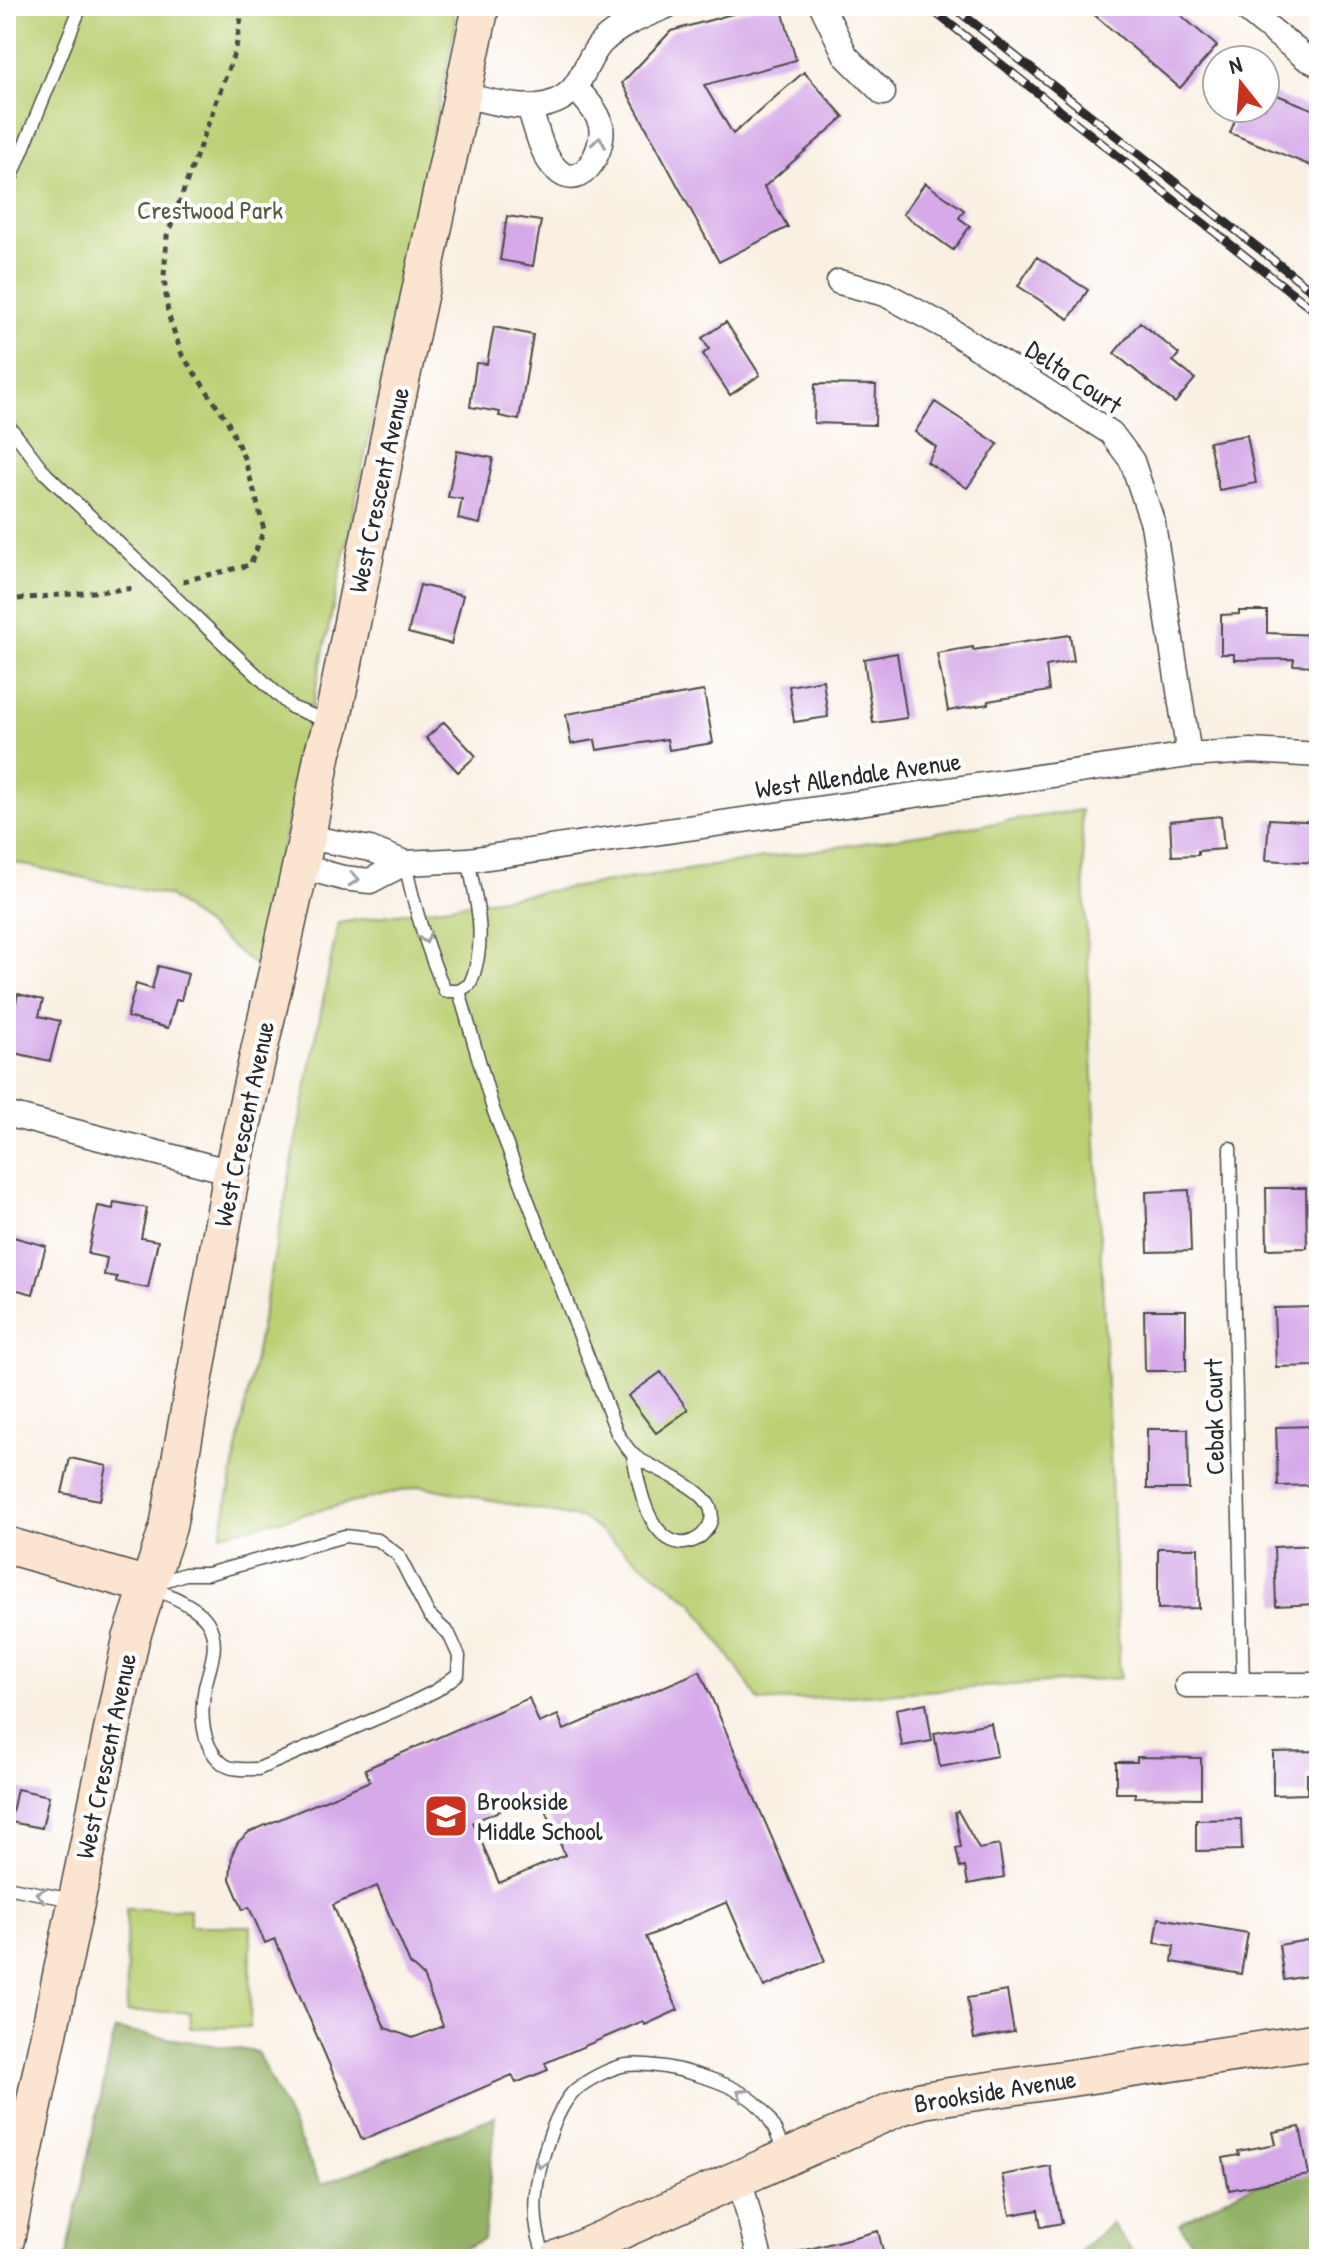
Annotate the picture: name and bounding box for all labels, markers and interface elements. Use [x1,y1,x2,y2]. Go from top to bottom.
north arrow [1201,44,1281,124]
text: N [1225,49,1245,81]
one-way arrow [589,136,606,149]
park label: Crestwood Park [137,192,283,227]
street label: Delta Court [1019,332,1130,422]
street label: West Crescent Avenue [340,384,417,596]
street label: West Allendale Avenue [753,743,963,806]
one-way arrow [347,870,360,887]
one-way arrow [416,931,432,944]
street label: West Crescent Avenue [205,1018,282,1230]
street label: Cebak Court [1195,1357,1232,1475]
street label: West Crescent Avenue [67,1650,144,1862]
place label: Brookside Middle School [477,1783,603,1848]
school or university icon: Brookside Middle School [422,1792,470,1840]
one-way arrow [35,1886,48,1903]
street label: Brookside Avenue [912,2060,1078,2121]
one-way arrow [737,2089,751,2104]
one-way arrow [534,2155,550,2169]

